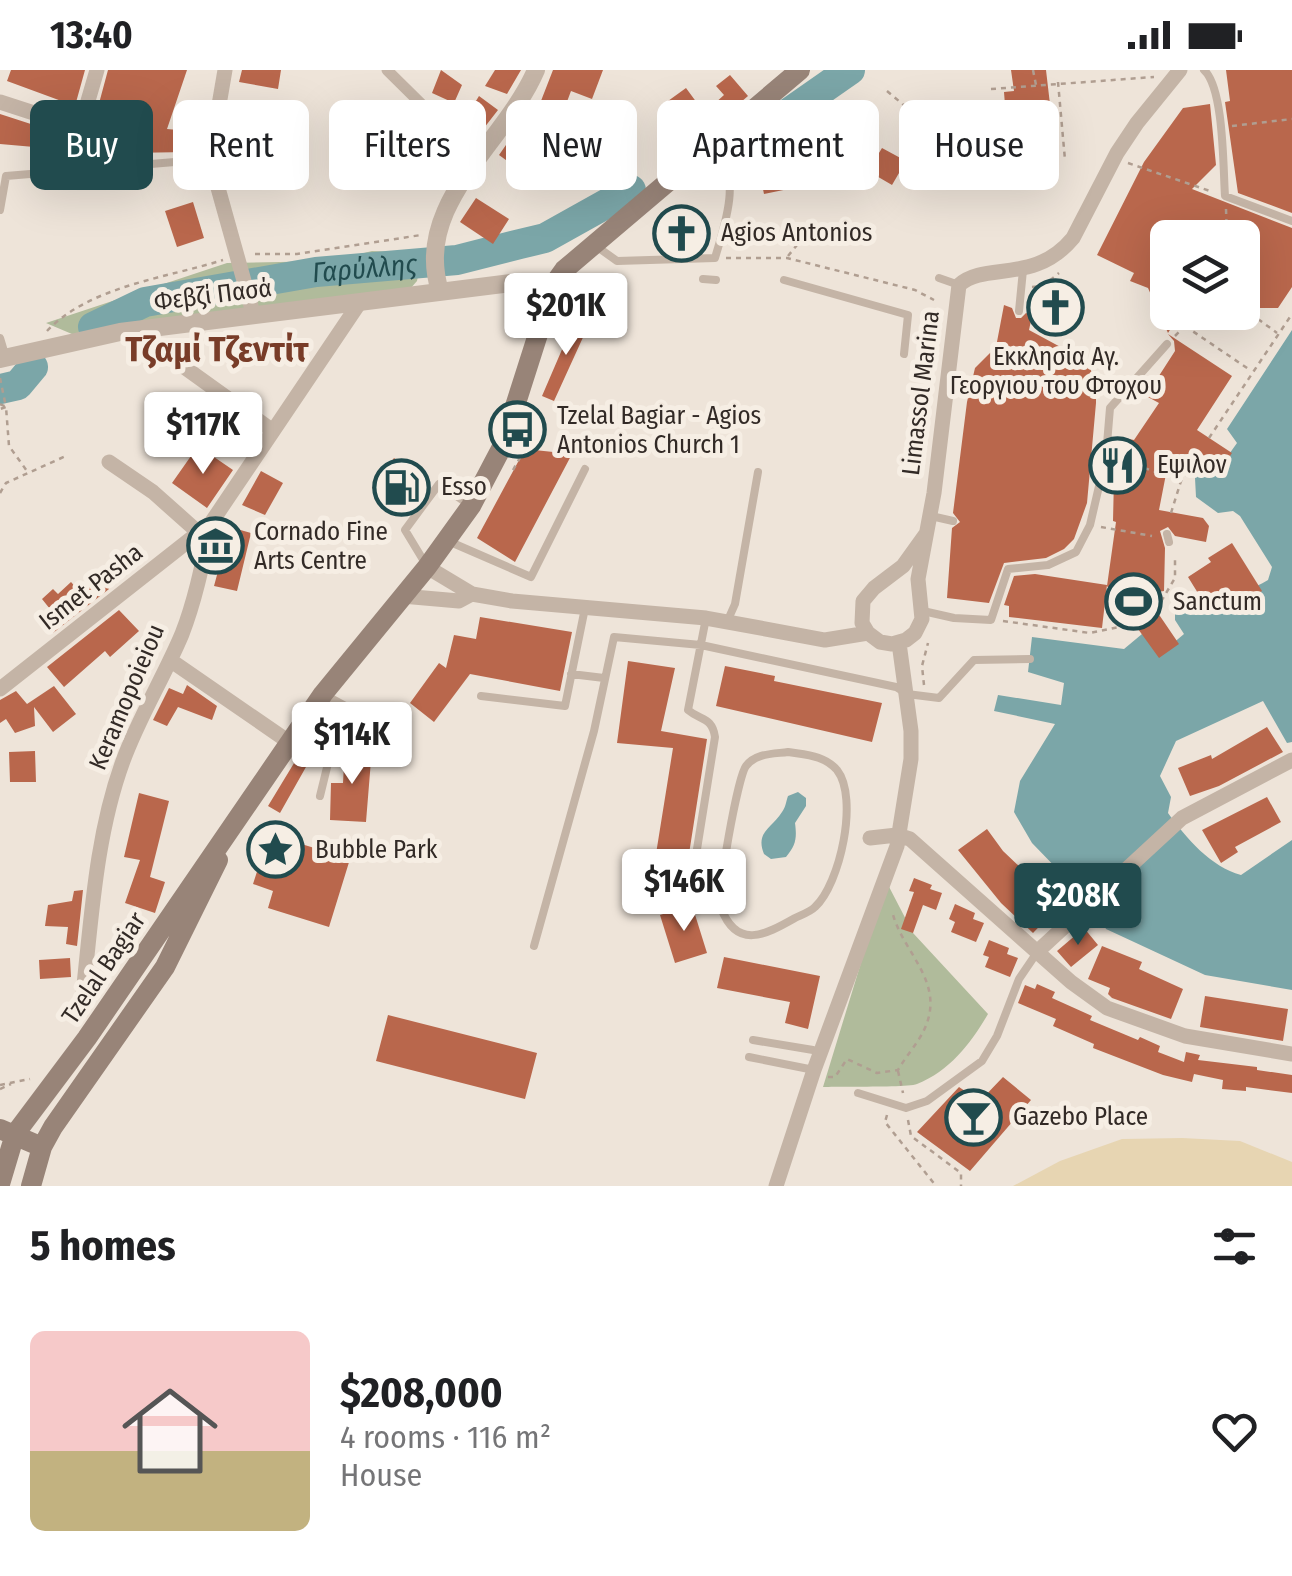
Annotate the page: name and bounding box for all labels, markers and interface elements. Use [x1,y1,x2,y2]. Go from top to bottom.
text: 13:40 [50,12,133,58]
chip: Buy [30,100,153,190]
chip: Rent [173,100,309,190]
chip: Filters [329,100,486,190]
chip: New [506,100,637,190]
chip: Apartment [657,100,879,190]
chip: House [899,100,1059,190]
church icon: Agios Antonios [652,203,712,263]
place label: Agios Antonios [721,218,872,248]
map controls [1150,220,1260,330]
button: layers [1150,220,1260,330]
water label: Γαρύλλης [311,247,420,289]
street label: Φεβζί Πασά [153,273,273,317]
pin: $201K [496,273,636,358]
church icon: Εκκλησία Αγ. Γεοργιου του Φτοχου [1026,278,1086,338]
text: $201K [526,286,606,324]
street label: Limassol Marina [896,309,946,477]
district label: Τζαμί Τζεντίτ [125,328,309,370]
place label: Εκκλησία Αγ. Γεοργιου του Φτοχου [950,342,1162,401]
pin: $117K [133,392,273,477]
bus stop icon: Tzelal Bagiar - Agios Antonios Church 1 [488,400,548,460]
place label: Tzelal Bagiar - Agios Antonios Church 1 [557,401,761,460]
text: $117K [166,405,240,443]
restaurant icon: Εψιλον [1088,435,1148,495]
place label: Εψιλον [1157,450,1227,480]
fuel station icon: Esso [372,457,432,517]
place label: Esso [441,472,487,502]
museum icon: Cornado Fine Arts Centre [185,516,245,576]
place label: Cornado Fine Arts Centre [254,517,388,576]
street label: Ismet Pasha [33,537,149,637]
sports icon: Sanctum [1104,572,1164,632]
place label: Sanctum [1173,587,1262,617]
street label: Keramopoieiou [83,620,171,774]
pin: $114K [282,702,422,787]
text: $114K [314,715,390,753]
place icon: Bubble Park [246,820,306,880]
place label: Bubble Park [315,835,438,865]
pin: $146K [614,849,754,934]
text: $146K [644,862,724,900]
pin: $208K [1008,863,1148,948]
text: $208K [1036,876,1120,914]
street label: Tzelal Bagiar [56,906,152,1030]
bar icon: Gazebo Place [944,1087,1004,1147]
place label: Gazebo Place [1013,1102,1148,1132]
icon: filters [1207,1219,1262,1274]
text: 5 homes [30,1221,176,1271]
text: $208,000 [340,1368,503,1418]
icon: home [110,1371,230,1491]
icon: heart [1207,1404,1262,1459]
text: 4 rooms · 116 m² [340,1418,551,1456]
text: House [340,1456,422,1494]

